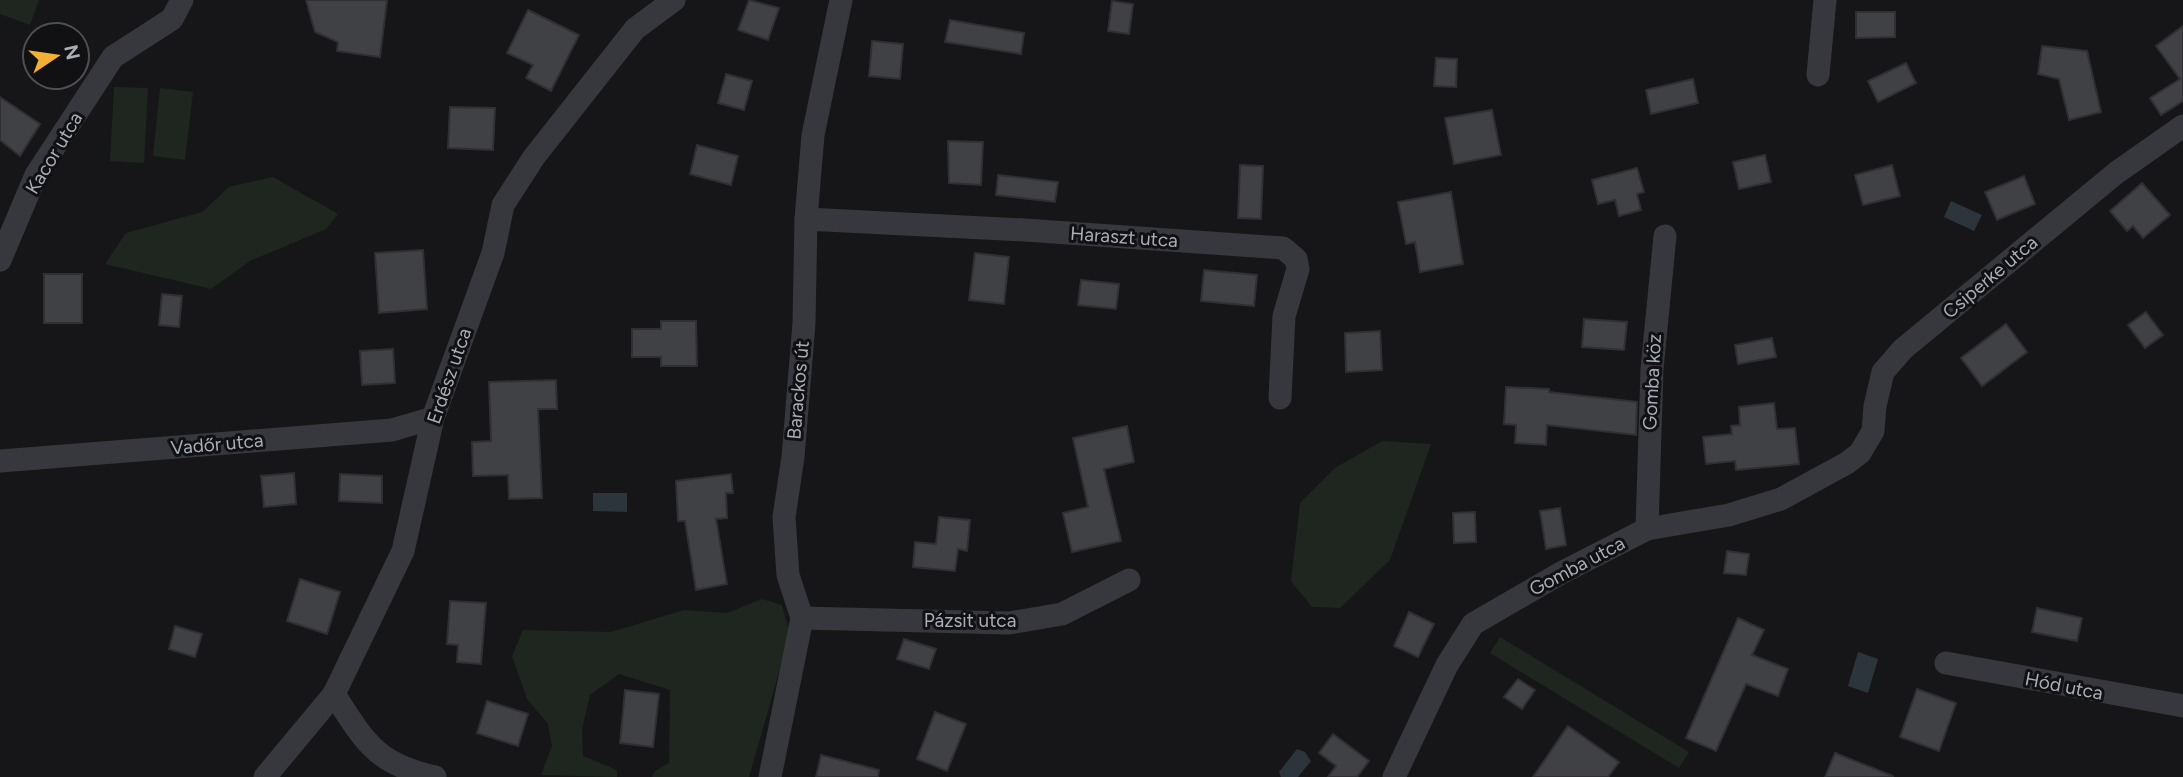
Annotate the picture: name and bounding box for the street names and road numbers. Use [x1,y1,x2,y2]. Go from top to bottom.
street label: Kacor utca [21,108,87,198]
street label: Haraszt utca [1069,222,1179,252]
street label: Csiperke utca [1938,231,2042,323]
street label: Erdész utca [422,325,476,427]
street label: Gomba köz [1638,333,1666,431]
street label: Barackos út [782,340,814,440]
street label: Vadőr utca [170,428,264,460]
street label: Gomba utca [1525,531,1629,601]
street label: Pázsit utca [924,609,1016,632]
street label: Hód utca [2023,667,2105,705]

